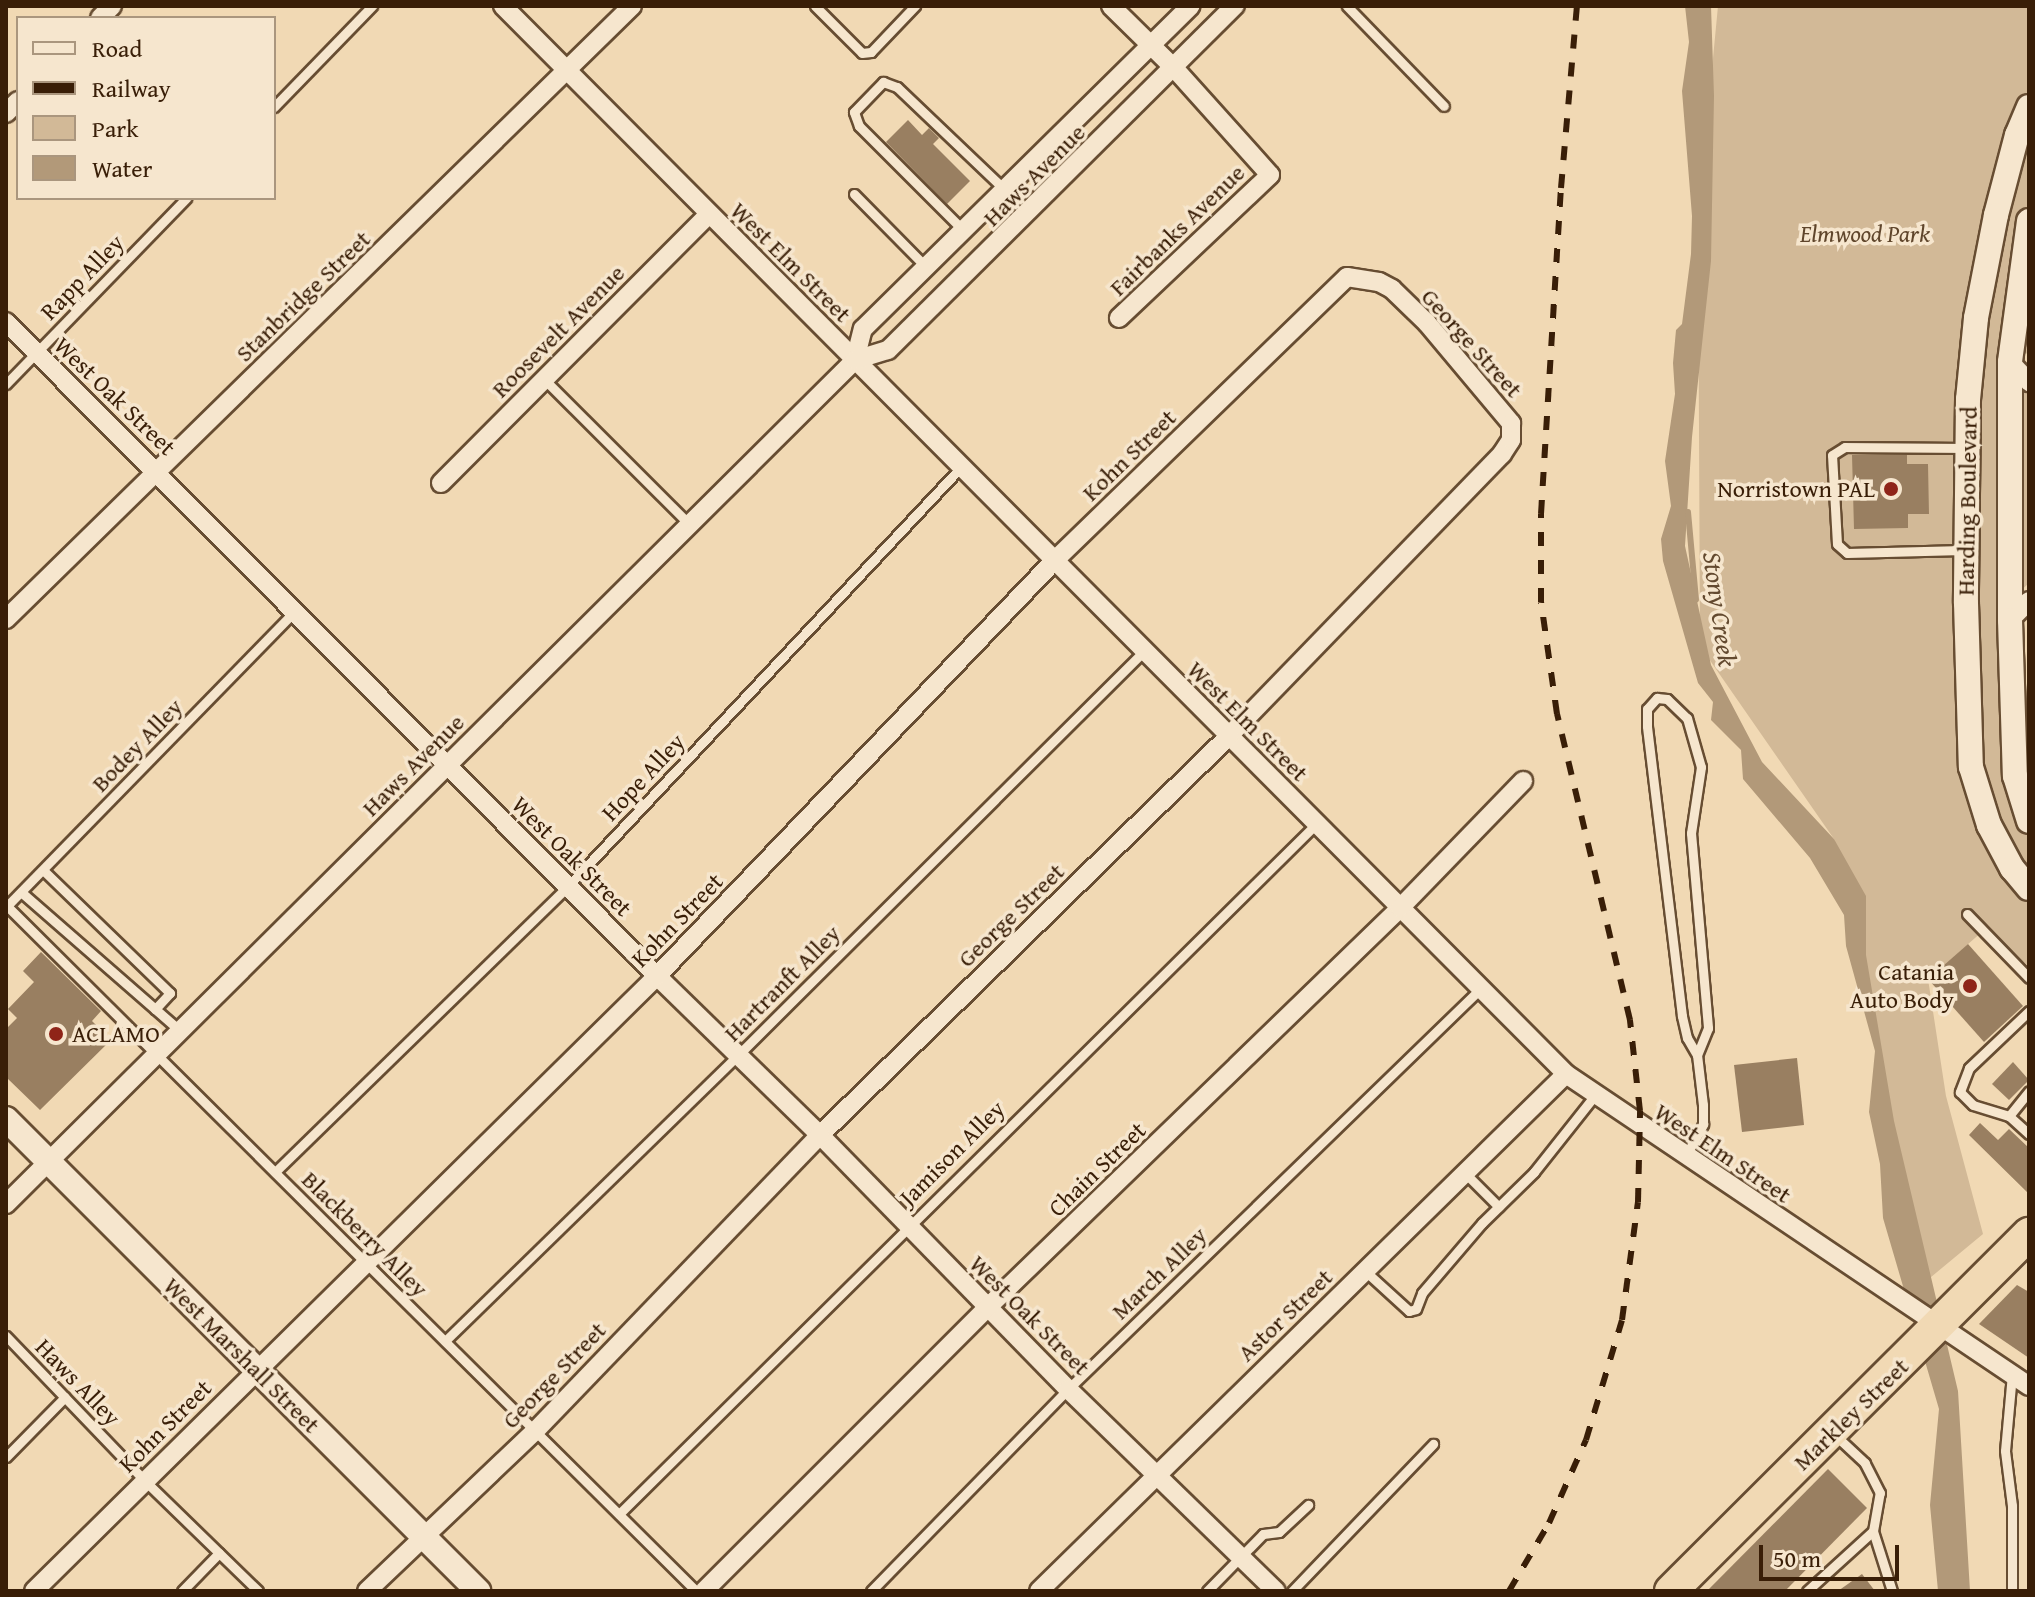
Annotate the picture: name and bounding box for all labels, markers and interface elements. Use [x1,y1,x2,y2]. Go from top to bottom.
legend [16,16,276,200]
text: Road [92,31,142,66]
text: Railway [92,71,171,106]
text: Park [92,111,138,146]
street label: Haws Avenue [977,118,1091,232]
text: Water [92,151,152,186]
street label: Fairbanks Avenue [1103,158,1251,302]
street label: West Elm Street [725,196,857,328]
park label: Elmwood Park [1800,220,1930,248]
street label: Stanbridge Street [230,224,376,368]
street label: Rapp Alley [34,228,130,326]
street label: Roosevelt Avenue [486,259,630,403]
street label: George Street [1416,283,1528,403]
street label: West Oak Street [48,331,182,461]
street label: Kohn Street [1076,403,1182,507]
street label: Harding Boulevard [1951,406,1983,596]
place label: Norristown PAL [1717,475,1875,503]
marker: Norristown PAL [1882,480,1900,498]
water label: Stony Creek [1696,550,1744,668]
street label: West Elm Street [1182,655,1314,787]
street label: Bodey Alley [86,692,188,798]
street label: Haws Avenue [356,708,470,822]
street label: Hope Alley [595,727,691,827]
street label: West Oak Street [506,790,638,922]
street label: George Street [952,857,1070,973]
street label: Kohn Street [625,867,729,973]
street label: Hartranft Alley [718,919,846,1047]
place label: Catania Auto Body [1850,958,1954,1014]
marker: Catania Auto Body [1961,977,1979,995]
place label: ACLAMO [72,1020,160,1048]
marker: ACLAMO [47,1025,65,1043]
street label: Jamison Alley [893,1094,1011,1212]
street label: West Elm Street [1649,1097,1797,1209]
street label: Chain Street [1042,1116,1152,1222]
street label: Blackberry Alley [296,1165,434,1303]
street label: March Alley [1106,1221,1212,1325]
street label: West Oak Street [964,1249,1096,1381]
street label: Astor Street [1232,1263,1338,1367]
street label: West Marshall Street [158,1271,326,1439]
street label: George Street [496,1316,612,1434]
street label: Haws Alley [29,1332,127,1432]
street label: Markley Street [1787,1352,1915,1476]
street label: Kohn Street [113,1374,217,1478]
scale bar [1763,1529,1903,1579]
text: 50 m [1773,1541,1821,1576]

